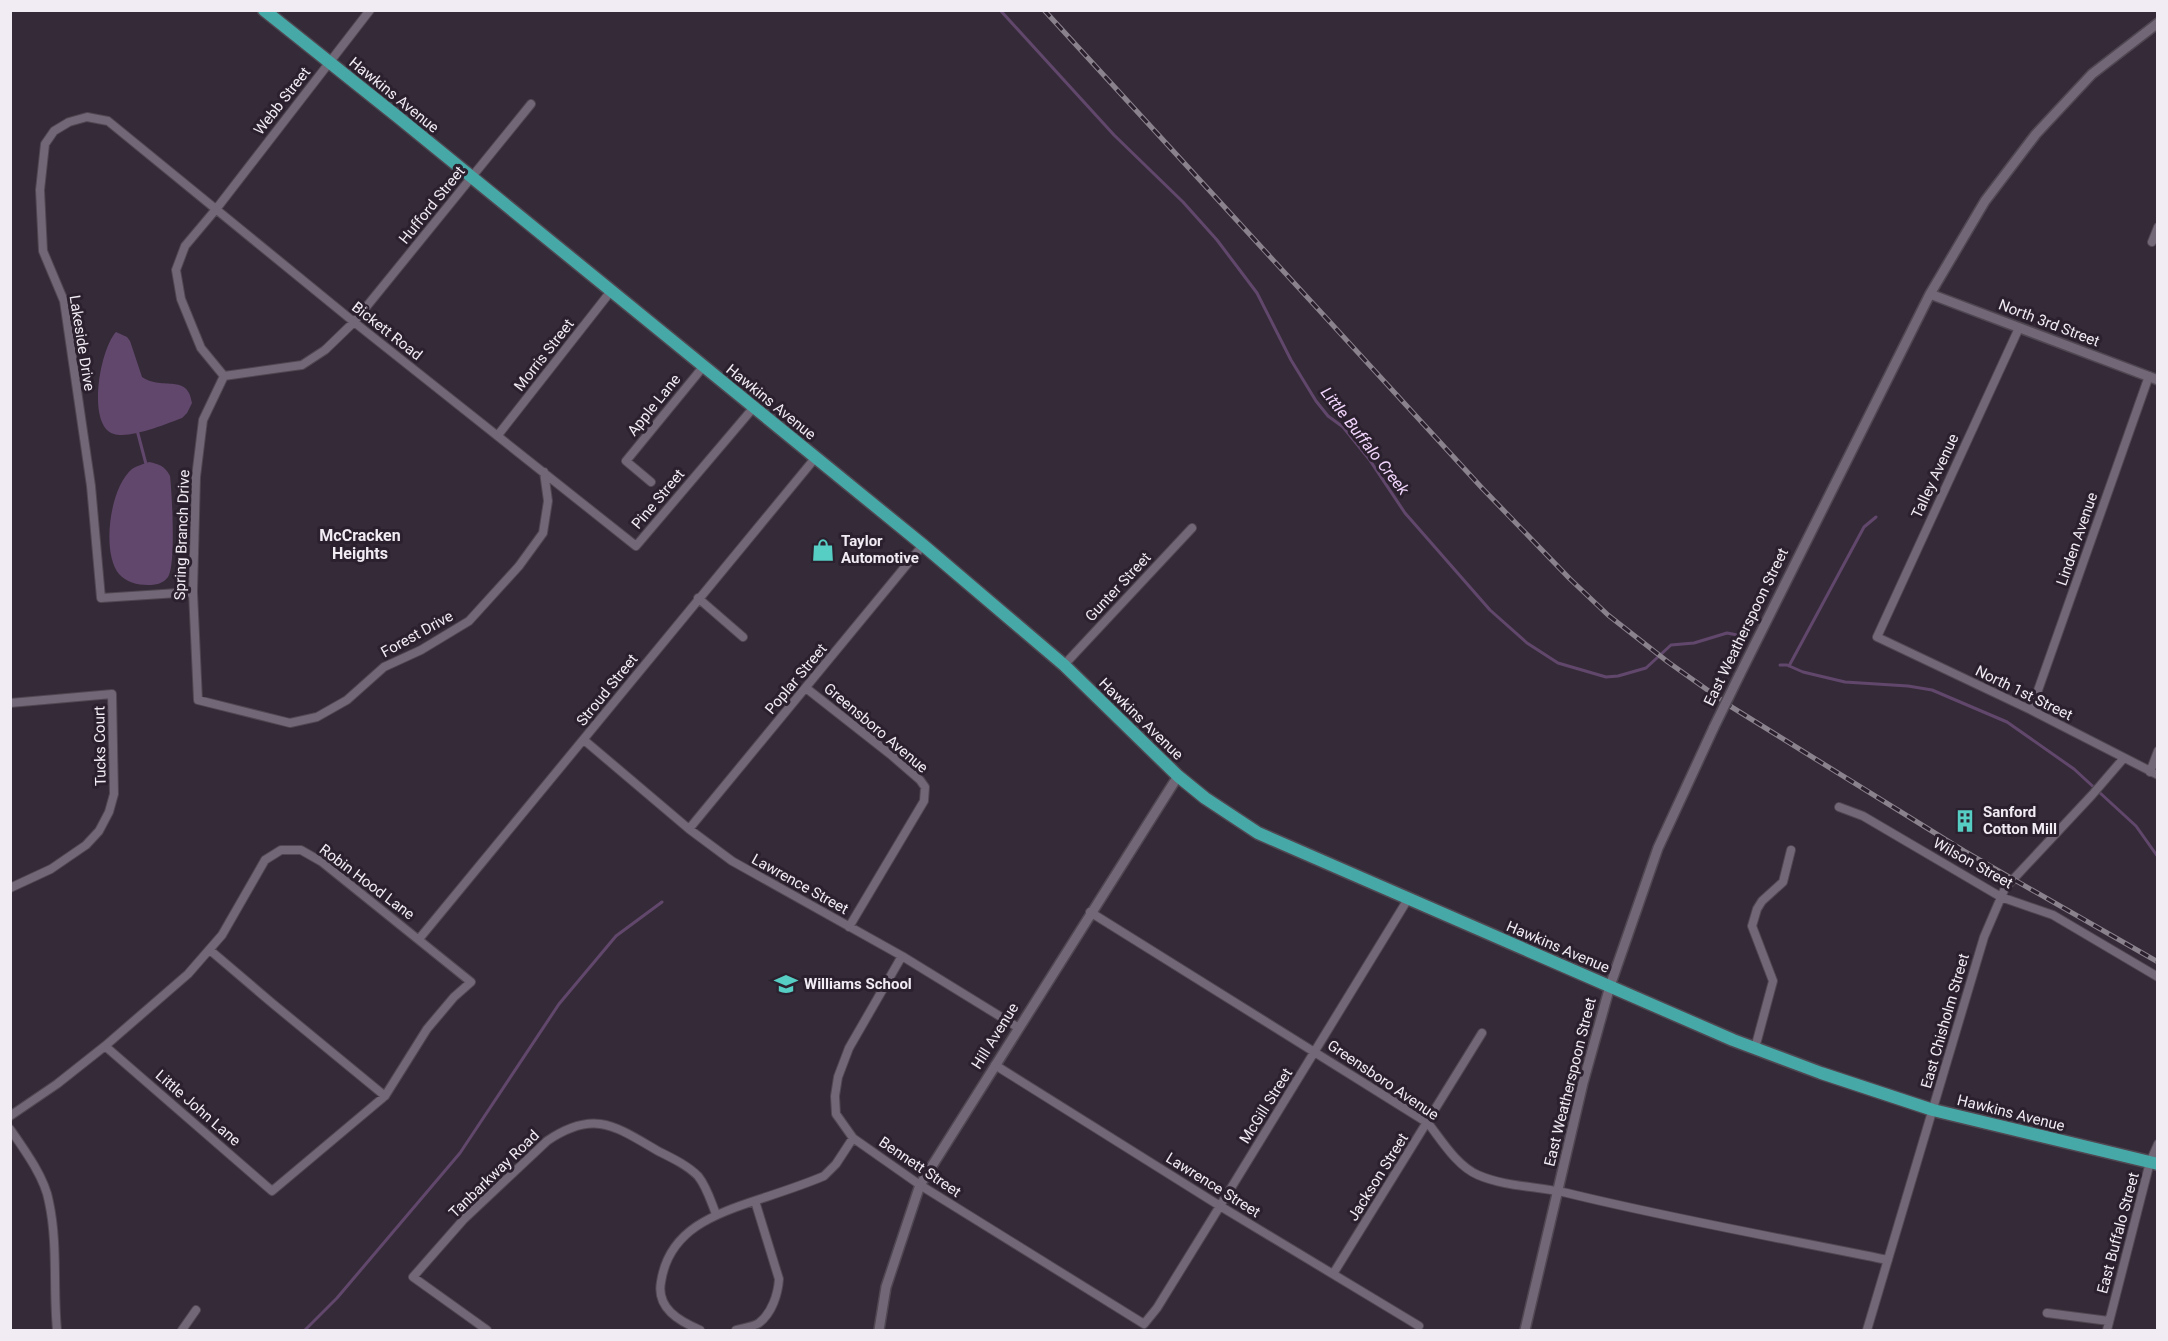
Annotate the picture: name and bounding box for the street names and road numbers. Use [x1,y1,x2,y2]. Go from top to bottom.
street label: Hawkins Avenue [346,53,443,137]
street label: Webb Street [250,63,314,139]
street label: Hufford Street [395,162,469,247]
street label: Lakeside Drive [66,294,98,392]
street label: North 3rd Street [1996,295,2102,351]
street label: Bickett Road [348,298,426,364]
street label: Morris Street [510,315,578,395]
street label: Hawkins Avenue [723,360,820,444]
street label: Apple Lane [624,370,684,440]
street label: Talley Avenue [1908,431,1962,521]
street label: Pine Street [628,465,688,533]
street label: Spring Branch Drive [171,469,193,601]
street label: Linden Avenue [2053,490,2101,588]
street label: East Weatherspoon Street [1700,545,1792,709]
street label: Gunter Street [1081,549,1155,625]
street label: Forest Drive [378,607,456,661]
street label: Poplar Street [761,640,831,718]
street label: Stroud Street [573,650,642,730]
street label: North 1st Street [1972,662,2076,724]
street label: Hawkins Avenue [1095,674,1187,764]
street label: Greensboro Avenue [820,679,932,777]
street label: Tucks Court [90,706,110,786]
street label: Wilson Street [1930,834,2016,892]
street label: Robin Hood Lane [316,840,418,924]
street label: Lawrence Street [748,850,852,918]
street label: Hawkins Avenue [1504,917,1612,977]
street label: East Chisholm Street [1917,951,1973,1090]
street label: East Weatherspoon Street [1540,996,1600,1168]
street label: Hill Avenue [968,1000,1022,1072]
street label: Greensboro Avenue [1324,1036,1442,1124]
street label: McGill Street [1236,1065,1296,1147]
street label: Little John Lane [152,1066,244,1150]
street label: Hawkins Avenue [1955,1091,2067,1135]
street label: Tanbarkway Road [445,1126,543,1222]
street label: Jackson Street [1344,1130,1412,1224]
street label: Bennett Street [876,1133,964,1201]
street label: Lawrence Street [1163,1149,1264,1221]
street label: East Buffalo Street [2093,1170,2143,1296]

